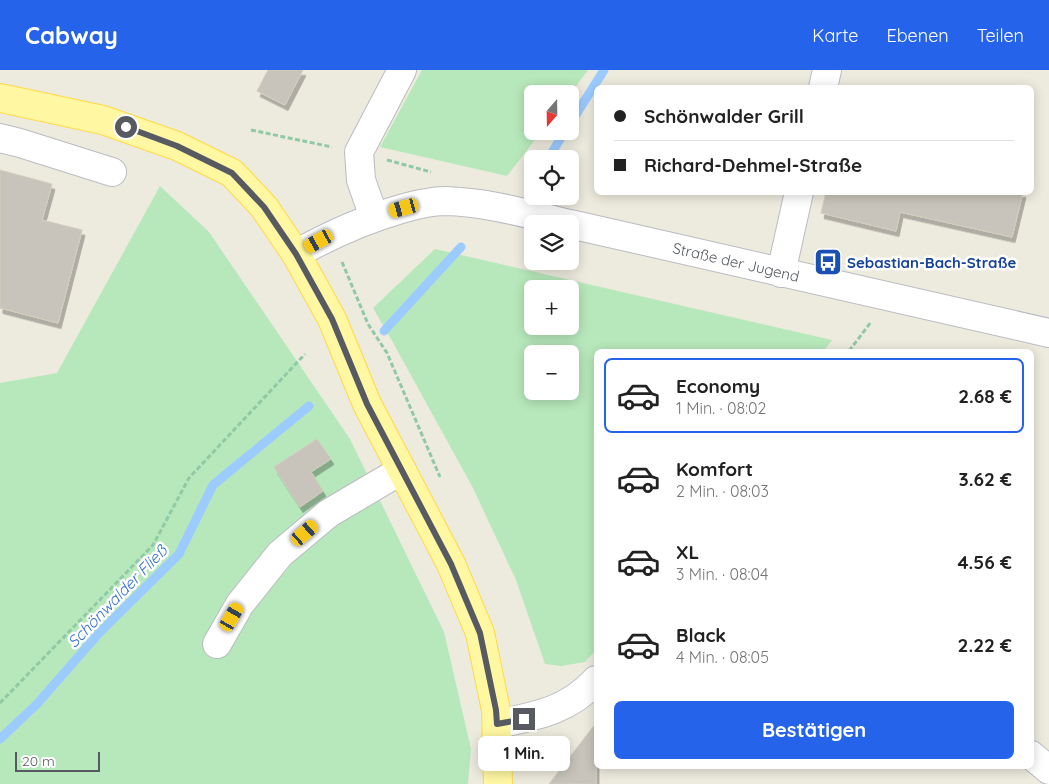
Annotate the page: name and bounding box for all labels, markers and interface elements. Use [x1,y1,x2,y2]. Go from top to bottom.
text: Cabway [25,20,118,50]
text: Karte [812,24,858,47]
text: Ebenen [886,24,949,47]
text: Teilen [977,24,1024,47]
north arrow [524,85,579,140]
map controls [524,85,579,400]
text: Schönwalder Grill [644,104,804,128]
route start [115,116,137,138]
button: locate [524,150,579,205]
text: Richard-Dehmel-Straße [644,153,862,177]
car [387,197,420,219]
button: layers [524,215,579,270]
car [302,227,335,255]
street label: Straße der Jugend [671,238,801,286]
bus stop icon: Sebastian-Bach-Straße [813,247,843,277]
place label: Sebastian-Bach-Straße [847,253,1016,272]
button: + [524,280,579,335]
button: − [524,345,579,400]
icon: car [616,373,661,418]
text: Economy [676,374,760,398]
text: 2.68 € [958,384,1012,408]
text: 1 Min. · 08:02 [676,398,766,418]
icon: car [616,456,661,501]
text: Komfort [676,457,753,481]
text: 3.62 € [959,467,1012,491]
text: 2 Min. · 08:03 [676,481,769,501]
car [288,517,321,549]
icon: car [616,539,661,584]
water label: Schönwalder Fließ [63,540,172,651]
text: XL [676,540,699,564]
text: 4.56 € [957,550,1012,574]
text: 3 Min. · 08:04 [676,564,769,584]
car [218,600,245,634]
icon: car [616,622,661,667]
text: Black [676,623,726,647]
text: 2.22 € [958,633,1012,657]
text: 4 Min. · 08:05 [676,647,769,667]
button: Bestätigen [614,701,1014,759]
route end [513,708,535,730]
callout: 1 Min. [478,736,570,772]
text: 1 Min. [503,743,545,763]
scale bar [15,749,100,772]
text: 20 m [22,752,55,770]

